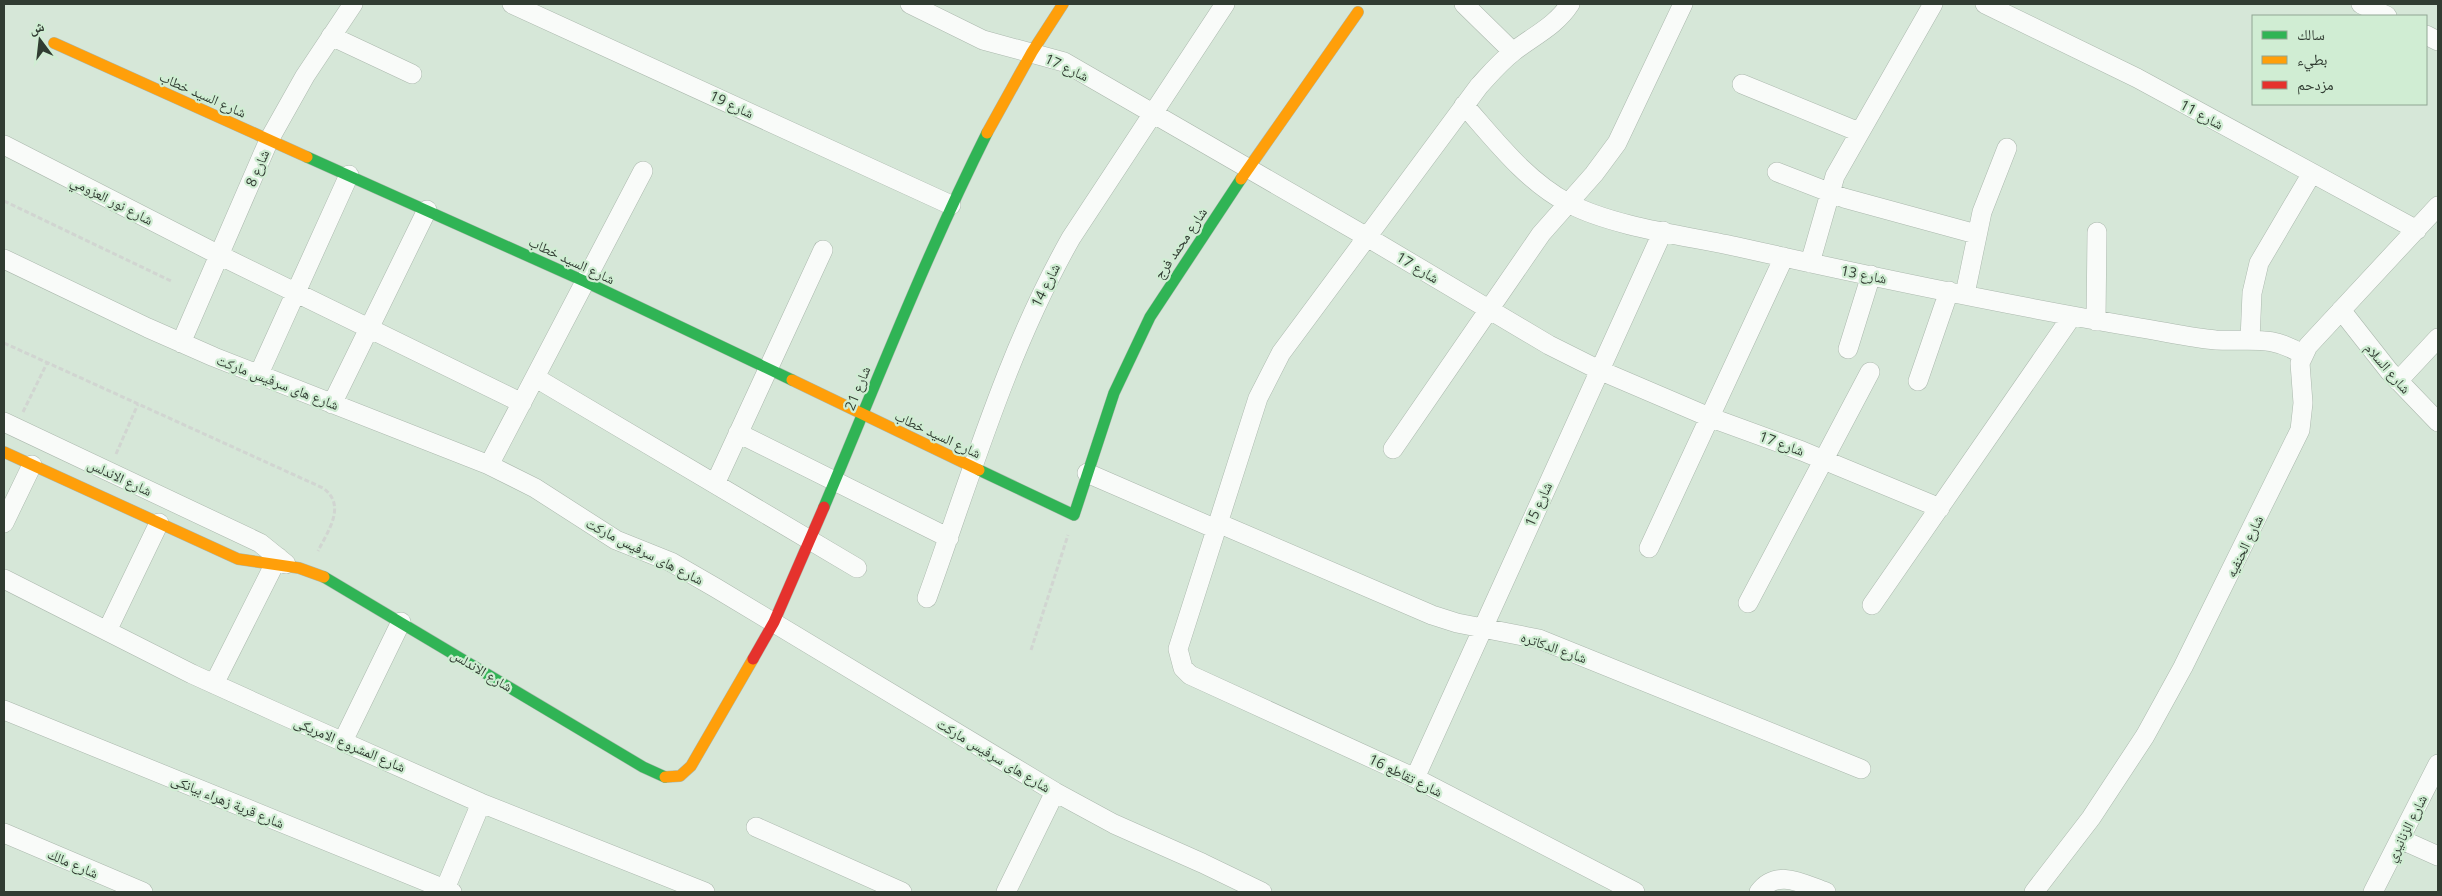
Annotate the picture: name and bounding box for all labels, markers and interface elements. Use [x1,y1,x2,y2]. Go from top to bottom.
north arrow [15,15,65,65]
legend [2252,15,2427,105]
text: ش [27,16,46,38]
text: سالك [2297,24,2325,44]
street label: شارع 17 [1042,49,1092,86]
text: بطيء [2297,49,2327,72]
street label: شارع السيد خطاب [156,66,249,123]
text: مزدحم [2297,74,2334,95]
street label: شارع 19 [707,86,757,123]
street label: شارع 11 [2177,95,2227,134]
street label: شارع 8 [241,147,274,190]
street label: شارع نور العزومي [66,171,156,231]
street label: شارع محمد فرج [1149,204,1212,283]
street label: شارع السيد خطاب [525,232,618,289]
street label: شارع 17 [1393,247,1443,288]
street label: شارع 14 [1026,260,1065,310]
street label: شارع 13 [1839,260,1889,289]
street label: شارع السلام [2360,339,2415,398]
street label: شارع هاى سرفيس ماركت [214,350,342,415]
street label: شارع 21 [840,363,875,413]
street label: شارع السيد خطاب [891,406,984,463]
street label: شارع 17 [1757,426,1807,461]
street label: شارع الاندلس [85,454,155,501]
street label: شارع 15 [1520,479,1557,529]
street label: شارع الحنفيه [2221,512,2268,581]
street label: شارع هاى سرفيس ماركت [583,513,707,590]
street label: شارع الدكاتره [1518,627,1590,668]
street label: شارع الاندلس [447,644,516,697]
street label: شارع المشروع الامريكى [291,712,409,777]
street label: شارع هاى سرفيس ماركت [933,714,1054,797]
street label: شارع تقاطع 16 [1366,749,1446,802]
street label: شارع قرية زهراء بيانكى [168,770,287,833]
street label: شارع الزنانيري [2381,791,2433,866]
street label: شارع مالك [44,844,101,883]

